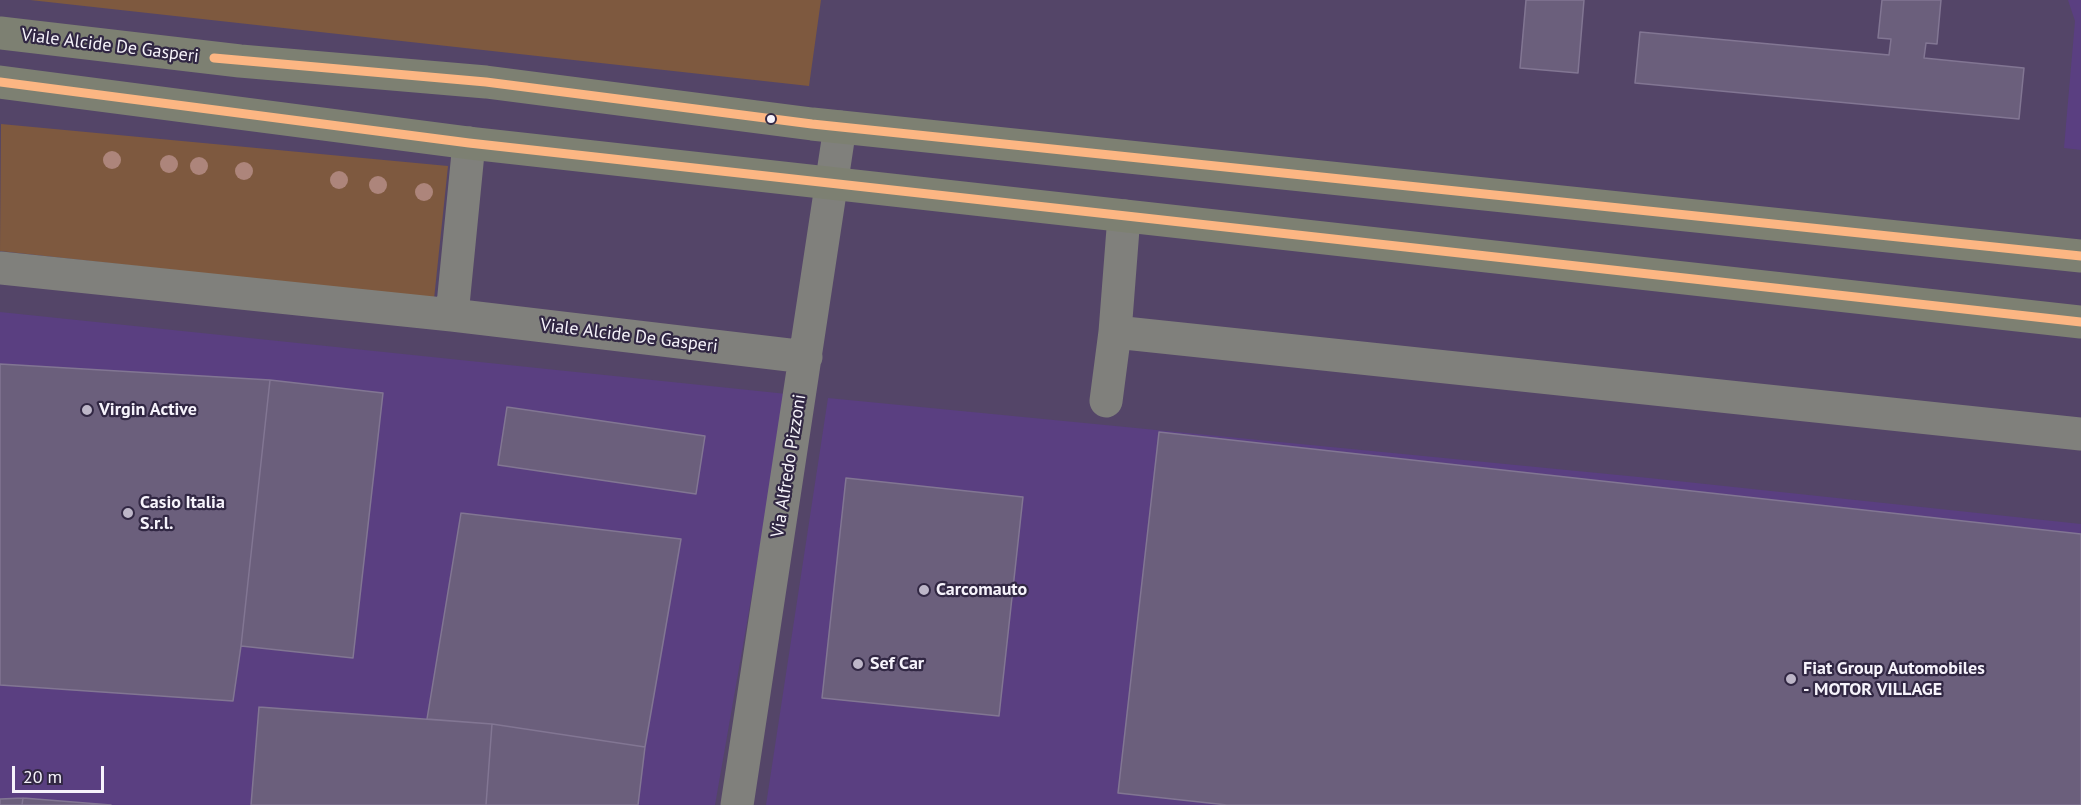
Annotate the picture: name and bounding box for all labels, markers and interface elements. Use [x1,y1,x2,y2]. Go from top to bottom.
street label: Viale Alcide De Gasperi [20,24,200,68]
unlabelled marker [765,113,777,125]
street label: Viale Alcide De Gasperi [539,314,719,358]
street label: Via Alfredo Pizzoni [767,393,811,539]
place label: Virgin Active [99,399,197,421]
marker: Virgin Active [80,403,94,417]
place label: Casio Italia S.r.l. [140,492,225,534]
marker: Casio Italia S.r.l. [121,506,135,520]
place label: Carcomauto [936,579,1027,601]
marker: Carcomauto [917,583,931,597]
place label: Sef Car [870,653,924,675]
marker: Sef Car [851,657,865,671]
place label: Fiat Group Automobiles - MOTOR VILLAGE [1803,658,1985,700]
marker: Fiat Group Automobiles - MOTOR VILLAGE [1784,672,1798,686]
scale bar [15,754,106,792]
text: 20 m [23,765,62,788]

